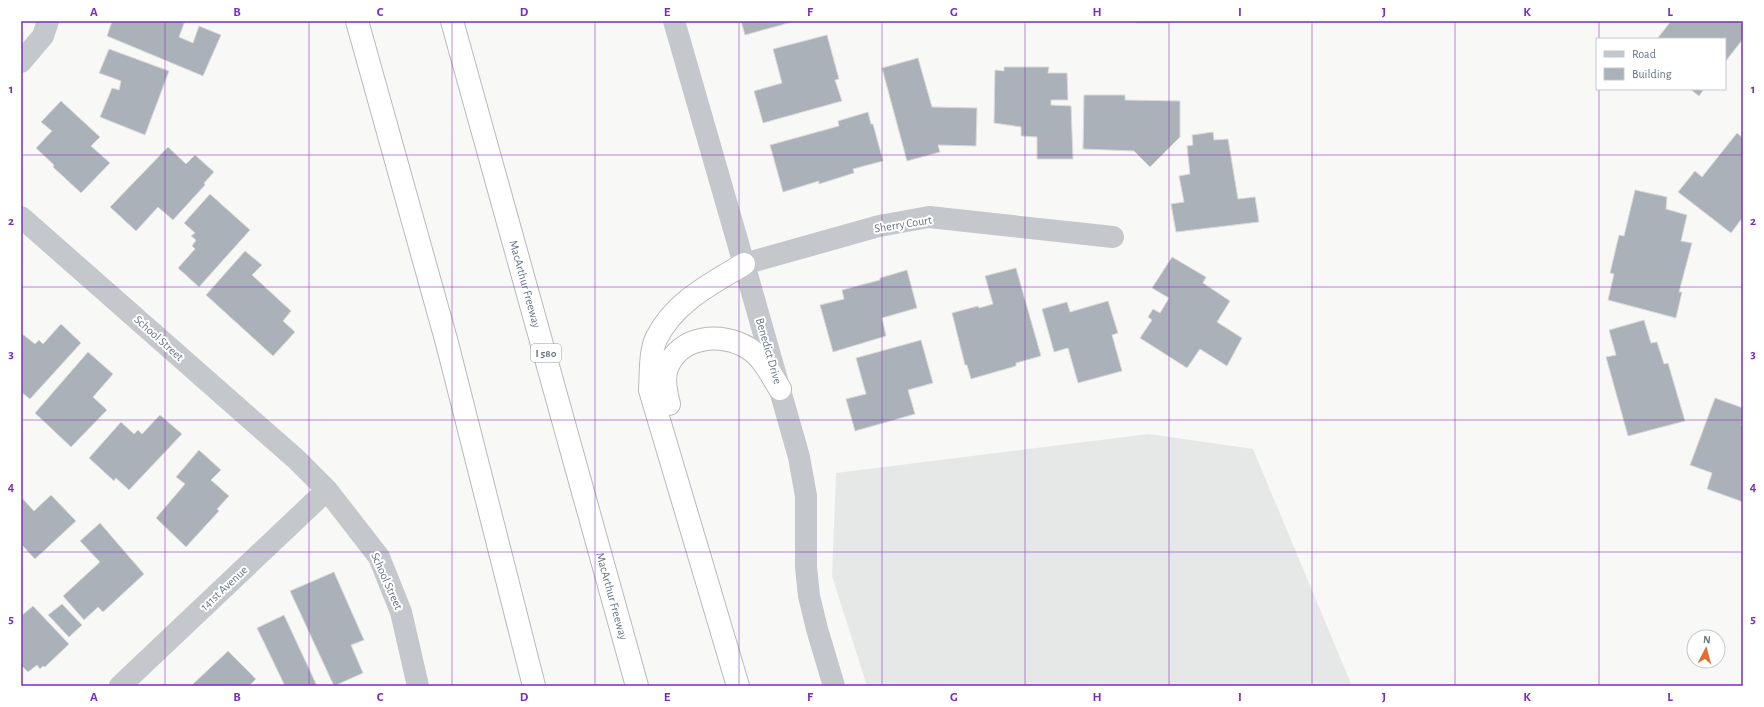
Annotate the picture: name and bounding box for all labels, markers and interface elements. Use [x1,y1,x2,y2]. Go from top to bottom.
text: A [90,6,98,19]
text: B [233,6,241,19]
text: C [377,6,384,19]
text: D [520,6,529,19]
text: E [664,6,671,19]
text: F [807,6,814,19]
text: G [950,6,958,19]
text: H [1092,6,1102,19]
text: I [1238,6,1242,19]
text: J [1382,6,1386,19]
text: K [1523,6,1531,19]
text: L [1667,6,1673,19]
legend [1596,38,1726,90]
text: Road [1632,48,1656,60]
text: Building [1632,68,1672,80]
text: 1 [9,83,13,96]
text: 1 [1751,83,1755,96]
street label: Sherry Court [873,214,933,235]
text: 2 [8,215,14,228]
text: 2 [1750,215,1756,228]
street label: MacArthur Freeway [507,239,543,329]
street label: School Street [132,313,186,363]
street label: Benedict Drive [754,317,784,385]
road number: I 580 [531,344,561,362]
text: 3 [8,348,14,361]
text: 3 [1750,348,1756,361]
text: 4 [8,481,15,494]
text: 4 [1750,481,1757,494]
street label: School Street [369,551,405,612]
street label: MacArthur Freeway [594,551,630,642]
street label: 141st Avenue [198,563,250,613]
text: 5 [8,613,14,626]
text: 5 [1750,613,1756,626]
north arrow [1686,629,1726,669]
text: N [1703,634,1711,645]
text: A [90,691,98,704]
text: B [233,691,241,704]
text: C [377,691,384,704]
text: D [520,691,529,704]
text: E [664,691,671,704]
text: F [807,691,814,704]
text: G [950,691,958,704]
text: H [1092,691,1102,704]
text: I [1238,691,1242,704]
text: J [1382,691,1386,704]
text: K [1523,691,1531,704]
text: L [1667,691,1673,704]

